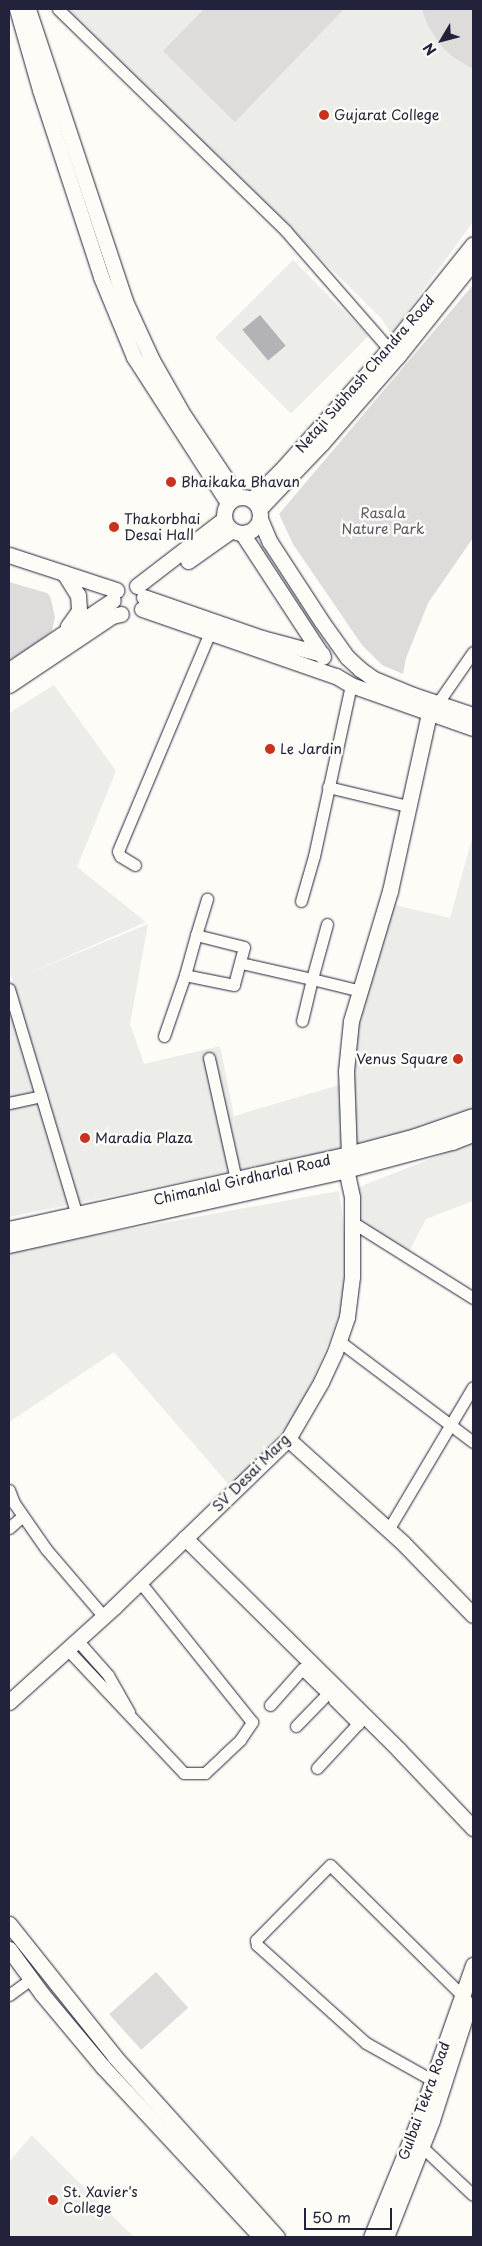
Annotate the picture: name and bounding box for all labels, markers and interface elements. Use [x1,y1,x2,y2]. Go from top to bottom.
north arrow [417,15,467,65]
text: N [418,39,441,60]
place label: Gujarat College [334,107,440,123]
marker: Gujarat College [318,109,330,121]
street label: Netaji Subhash Chandra Road [292,292,438,456]
place label: Bhaikaka Bhavan [181,474,301,490]
marker: Bhaikaka Bhavan [165,476,177,488]
park label: Rasala Nature Park [341,505,425,538]
place label: Thakorbhai Desai Hall [124,511,200,544]
marker: Thakorbhai Desai Hall [108,521,120,533]
place label: Le Jardin [280,741,343,757]
marker: Le Jardin [264,743,276,755]
place label: Venus Square [357,1051,448,1067]
marker: Venus Square [452,1053,464,1065]
place label: Maradia Plaza [95,1130,192,1146]
marker: Maradia Plaza [79,1132,91,1144]
street label: Chimanlal Girdharlal Road [152,1151,332,1209]
street label: SV Desai Marg [209,1431,293,1515]
street label: Gulbai Tekra Road [395,2039,453,2163]
place label: St. Xavier's College [63,2184,137,2216]
marker: St. Xavier's College [47,2194,59,2206]
scale bar [307,2198,394,2230]
text: 50 m [312,2205,351,2228]

